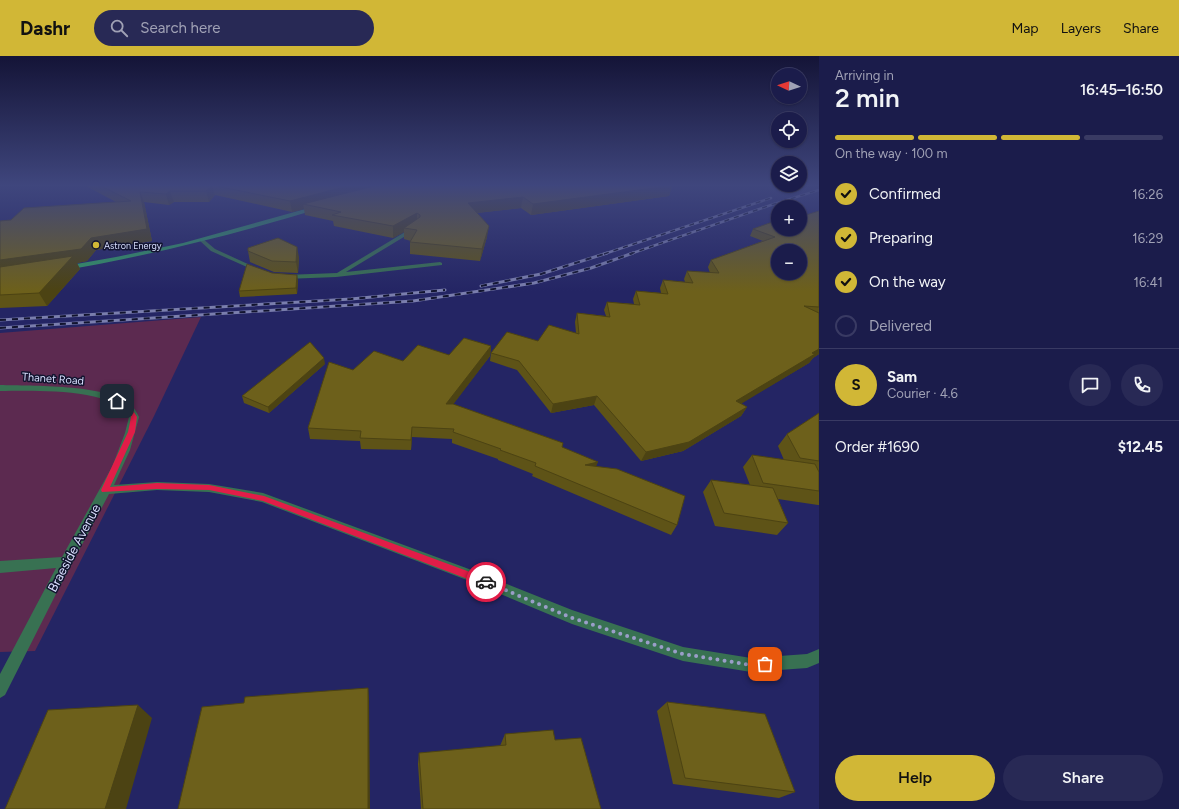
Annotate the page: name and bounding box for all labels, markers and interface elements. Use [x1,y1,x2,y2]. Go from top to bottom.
search box [94,10,374,46]
text: Dashr [20,17,70,40]
icon: search [108,17,130,39]
text: Search here [140,19,220,37]
text: Map [1011,20,1039,37]
text: Layers [1061,20,1101,37]
text: Share [1123,20,1159,37]
north arrow [771,68,807,104]
map controls [771,68,807,280]
text: Arriving in [835,68,894,83]
text: 16:45–16:50 [1080,81,1163,99]
text: 2 min [835,82,900,114]
button: locate [771,112,807,148]
text: On the way · 100 m [835,146,947,161]
button: layers [771,156,807,192]
icon: check [835,183,857,205]
text: Confirmed [869,185,941,203]
text: 16:26 [1132,187,1163,202]
button: + [771,200,807,236]
icon: check [835,227,857,249]
text: Preparing [869,229,933,247]
text: 16:29 [1132,231,1163,246]
marker: Astron Energy [91,240,101,250]
place label: Astron Energy [104,240,162,251]
button: − [771,244,807,280]
icon: check [835,271,857,293]
text: On the way [869,273,946,291]
text: 16:41 [1134,275,1163,290]
text: Delivered [869,317,932,335]
button: chat [1069,364,1111,406]
button: phone [1121,364,1163,406]
text: Sam [887,368,917,386]
street label: Thanet Road [22,370,84,388]
text: S [851,376,861,394]
pin [100,384,134,418]
text: Courier · 4.6 [887,386,958,401]
icon: home [106,390,128,412]
text: Order #1690 [835,438,920,456]
text: $12.45 [1118,438,1163,456]
street label: Braeside Avenue [45,502,103,594]
courier [466,562,506,602]
icon: car [475,571,497,593]
pin [748,647,782,681]
icon: bag [754,653,776,675]
button: Help [835,755,995,801]
button: Share [1003,755,1163,801]

